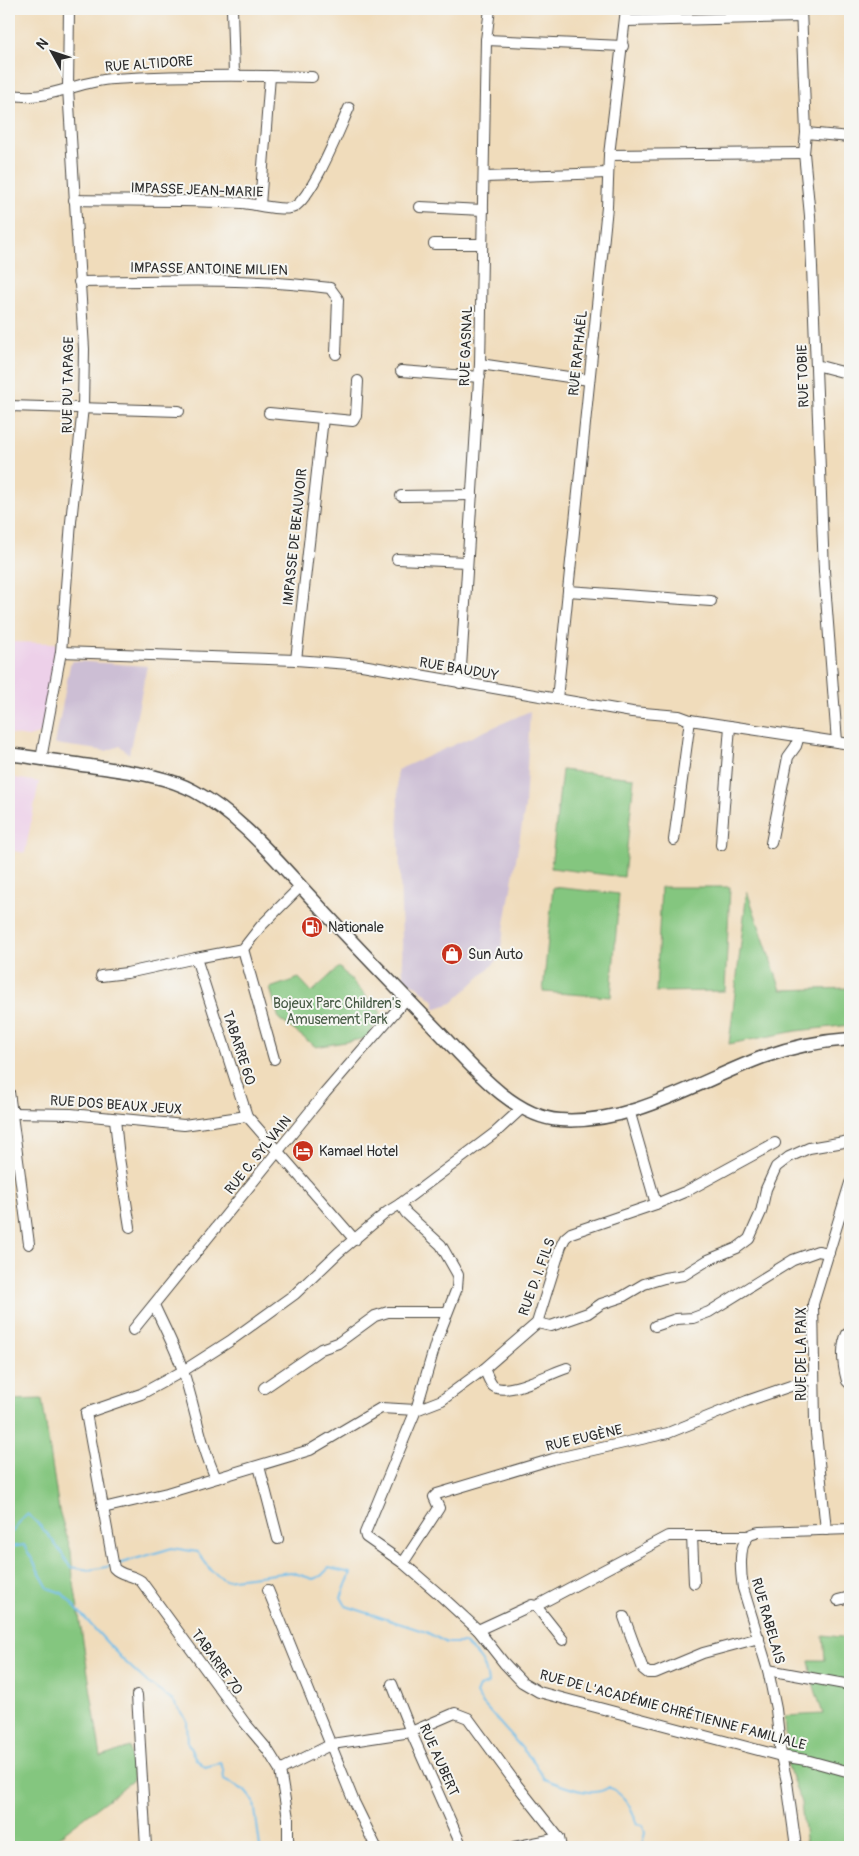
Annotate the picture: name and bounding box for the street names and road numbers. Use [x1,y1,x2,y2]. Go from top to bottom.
street label: RUE ALTIDORE [104,52,194,76]
street label: IMPASSE JEAN-MARIE [130,179,264,201]
street label: IMPASSE ANTOINE MILIEN [130,259,288,279]
street label: RUE GASNAL [456,305,476,387]
street label: RUE RAPHAËL [564,309,591,397]
street label: RUE DU TAPAGE [59,336,77,434]
street label: RUE TOBIE [793,344,813,408]
street label: IMPASSE DE BEAUVOIR [279,468,311,606]
street label: RUE BAUDUY [418,654,500,684]
street label: TABARRE 60 [219,1009,259,1087]
street label: RUE DOS BEAUX JEUX [49,1092,183,1118]
street label: RUE C. SYLVAIN [221,1112,295,1198]
street label: RUE D. I. FILS [515,1236,559,1318]
street label: RUE DE LA PAIX [793,1307,810,1401]
street label: RUE EUGÈNE [544,1420,624,1455]
street label: RUE RABELAIS [748,1576,788,1666]
street label: TABARRE 70 [188,1626,246,1698]
street label: RUE DE L'ACADÉMIE CHRÉTIENNE FAMILIALE [538,1665,808,1754]
street label: RUE AUBERT [416,1721,463,1799]

